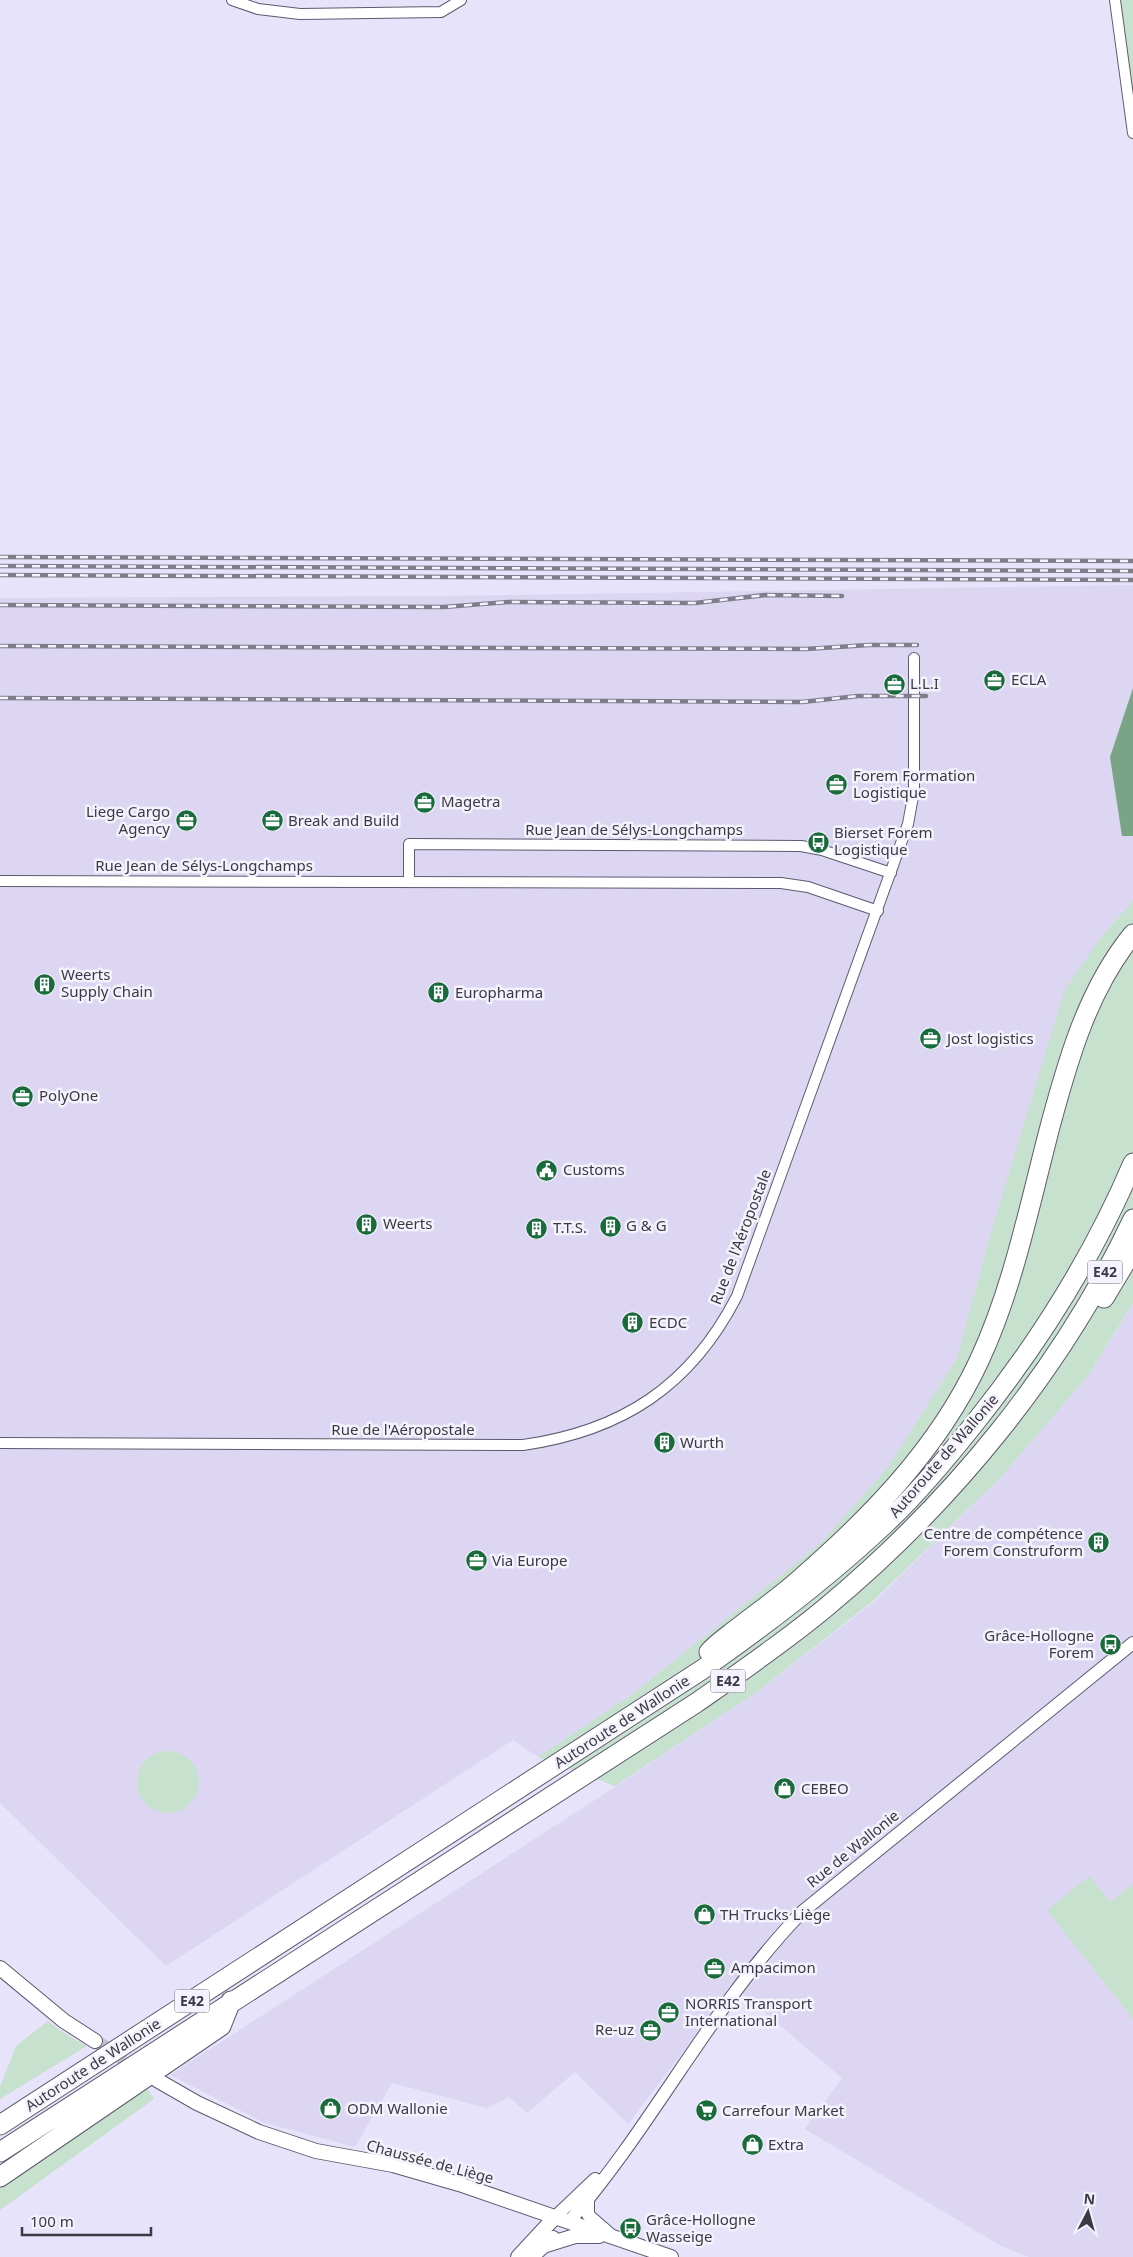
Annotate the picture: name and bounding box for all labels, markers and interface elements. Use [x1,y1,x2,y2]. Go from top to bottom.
office icon: ECLA [983,668,1007,692]
place label: ECLA [1011,669,1047,689]
office icon: L.L.I [882,672,906,696]
place label: L.L.I [910,673,939,693]
place label: Forem Formation Logistique [853,765,975,802]
office icon: Forem Formation Logistique [825,773,849,797]
office icon: Magetra [413,790,437,814]
place label: Magetra [441,791,500,811]
place label: Liege Cargo Agency [86,801,170,838]
office icon: Liege Cargo Agency [174,809,198,833]
office icon: Break and Build [260,809,284,833]
place label: Break and Build [288,810,399,830]
street label: Rue Jean de Sélys-Longchamps [525,819,743,839]
place label: Bierset Forem Logistique [834,822,932,859]
bus stop icon: Bierset Forem Logistique [806,830,830,854]
street label: Rue Jean de Sélys-Longchamps [95,855,313,875]
place label: Weerts Supply Chain [61,964,153,1001]
building icon: Weerts Supply Chain [33,972,57,996]
building icon: Europharma [427,981,451,1005]
place label: Europharma [455,982,543,1002]
office icon: Jost logistics [919,1027,943,1051]
place label: Jost logistics [945,1028,1034,1048]
office icon: PolyOne [11,1084,35,1108]
place label: PolyOne [39,1085,98,1105]
public building icon: Customs [535,1158,559,1182]
place label: Customs [563,1159,625,1179]
street label: Rue de l'Aéropostale [705,1166,775,1307]
building icon: Weerts [355,1212,379,1236]
place label: Weerts [383,1213,432,1233]
building icon: G & G [598,1214,622,1238]
place label: G & G [626,1215,667,1235]
building icon: T.T.S. [525,1216,549,1240]
place label: T.T.S. [553,1217,587,1237]
road number: E42 [1088,1260,1122,1284]
building icon: ECDC [621,1311,645,1335]
place label: ECDC [649,1312,688,1332]
street label: Autoroute de Wallonie [884,1389,1002,1521]
street label: Rue de l'Aéropostale [331,1419,475,1439]
building icon: Wurth [652,1431,676,1455]
place label: Wurth [680,1432,724,1452]
place label: Centre de compétence Forem Construform [924,1523,1083,1560]
building icon: Centre de compétence Forem Construform [1087,1531,1111,1555]
office icon: Via Europe [464,1549,488,1573]
place label: Via Europe [492,1550,567,1570]
place label: Grâce-Hollogne Forem [984,1625,1094,1662]
bus stop icon: Grâce-Hollogne Forem [1098,1633,1122,1657]
street label: Autoroute de Wallonie [550,1670,693,1772]
road number: E42 [710,1670,746,1692]
shop icon: CEBEO [773,1777,797,1801]
place label: CEBEO [801,1778,849,1798]
street label: Rue de Wallonie [802,1805,903,1892]
shop icon: TH Trucks Liège [692,1903,716,1927]
place label: TH Trucks Liège [720,1904,831,1924]
office icon: Ampacimon [703,1956,727,1980]
place label: Ampacimon [731,1957,816,1977]
road number: E42 [174,1990,210,2012]
place label: NORRIS Transport International [685,1993,813,2030]
office icon: NORRIS Transport International [657,2001,681,2025]
street label: Autoroute de Wallonie [21,2013,164,2115]
office icon: Re-uz [638,2018,662,2042]
place label: Re-uz [595,2019,634,2039]
shop icon: ODM Wallonie [319,2097,343,2121]
place label: ODM Wallonie [347,2098,448,2118]
supermarket icon: Carrefour Market [694,2099,718,2123]
place label: Carrefour Market [722,2100,845,2120]
shop icon: Extra [740,2133,764,2157]
street label: Chaussée de Liège [364,2134,496,2188]
place label: Extra [768,2134,804,2154]
north arrow [1063,2187,1113,2237]
text: N [1083,2189,1096,2209]
scale bar [22,2204,151,2236]
place label: Grâce-Hollogne Wasseige [646,2209,756,2246]
text: 100 m [30,2211,74,2231]
bus stop icon: Grâce-Hollogne Wasseige [618,2217,642,2241]

